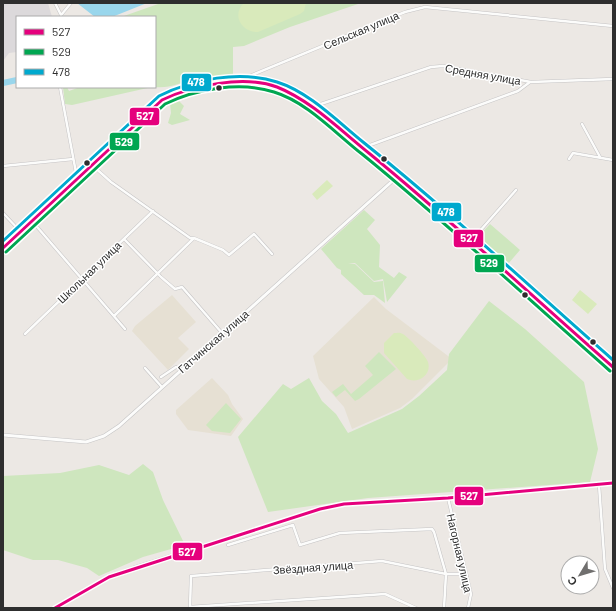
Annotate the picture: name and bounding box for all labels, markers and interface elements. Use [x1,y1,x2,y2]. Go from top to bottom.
street label: Сельская улица [321,8,402,52]
legend [16,16,156,88]
text: 527 [52,24,71,38]
text: 529 [52,44,71,58]
street label: Средняя улица [444,61,523,87]
text: 478 [52,64,70,78]
line badge: 478 [181,73,212,92]
text: 478 [187,75,205,88]
unlabelled marker [214,83,224,93]
line badge: 527 [129,107,160,126]
text: 527 [136,109,154,122]
line badge: 529 [109,132,140,151]
text: 529 [115,135,133,148]
unlabelled marker [379,154,389,164]
unlabelled marker [82,158,92,168]
line badge: 478 [431,202,462,222]
text: 478 [437,205,455,218]
line badge: 527 [453,229,484,248]
text: 527 [460,231,478,244]
street label: Школьная улица [54,238,124,306]
line badge: 529 [474,254,505,273]
text: 529 [480,256,498,269]
unlabelled marker [520,290,530,300]
street label: Гатчинская улица [175,306,252,375]
unlabelled marker [588,337,598,347]
line badge: 527 [454,486,484,506]
text: 527 [460,489,478,502]
street label: Нагорная улица [445,512,476,595]
line badge: 527 [172,542,203,561]
text: 527 [178,545,196,558]
north arrow [560,555,600,595]
street label: Звёздная улица [272,558,354,576]
text: С [564,574,579,589]

